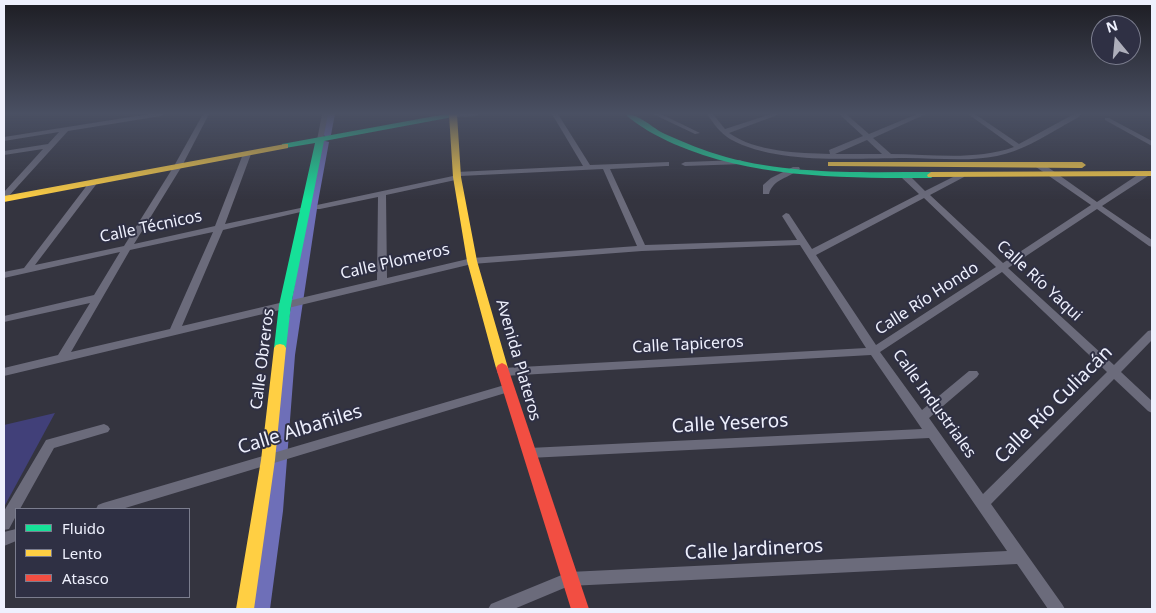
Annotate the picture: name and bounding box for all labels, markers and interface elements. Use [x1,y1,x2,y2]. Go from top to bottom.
north arrow [1091,15,1141,65]
text: N [1104,15,1120,37]
street label: Calle Técnicos [98,207,204,247]
street label: Calle Río Yaqui [992,237,1086,325]
street label: Calle Plomeros [338,240,452,284]
street label: Calle Río Hondo [872,258,982,340]
street label: Avenida Plateros [491,297,545,423]
street label: Calle Obreros [247,307,279,411]
street label: Calle Tapiceros [632,332,744,358]
street label: Calle Río Culiacán [990,341,1118,469]
street label: Calle Industriales [888,346,980,462]
street label: Calle Albañiles [235,400,365,460]
street label: Calle Yeseros [671,410,789,438]
legend [15,508,190,598]
text: Fluido [62,518,105,538]
street label: Calle Jardineros [684,535,824,565]
text: Lento [62,543,102,563]
text: Atasco [62,568,109,588]

